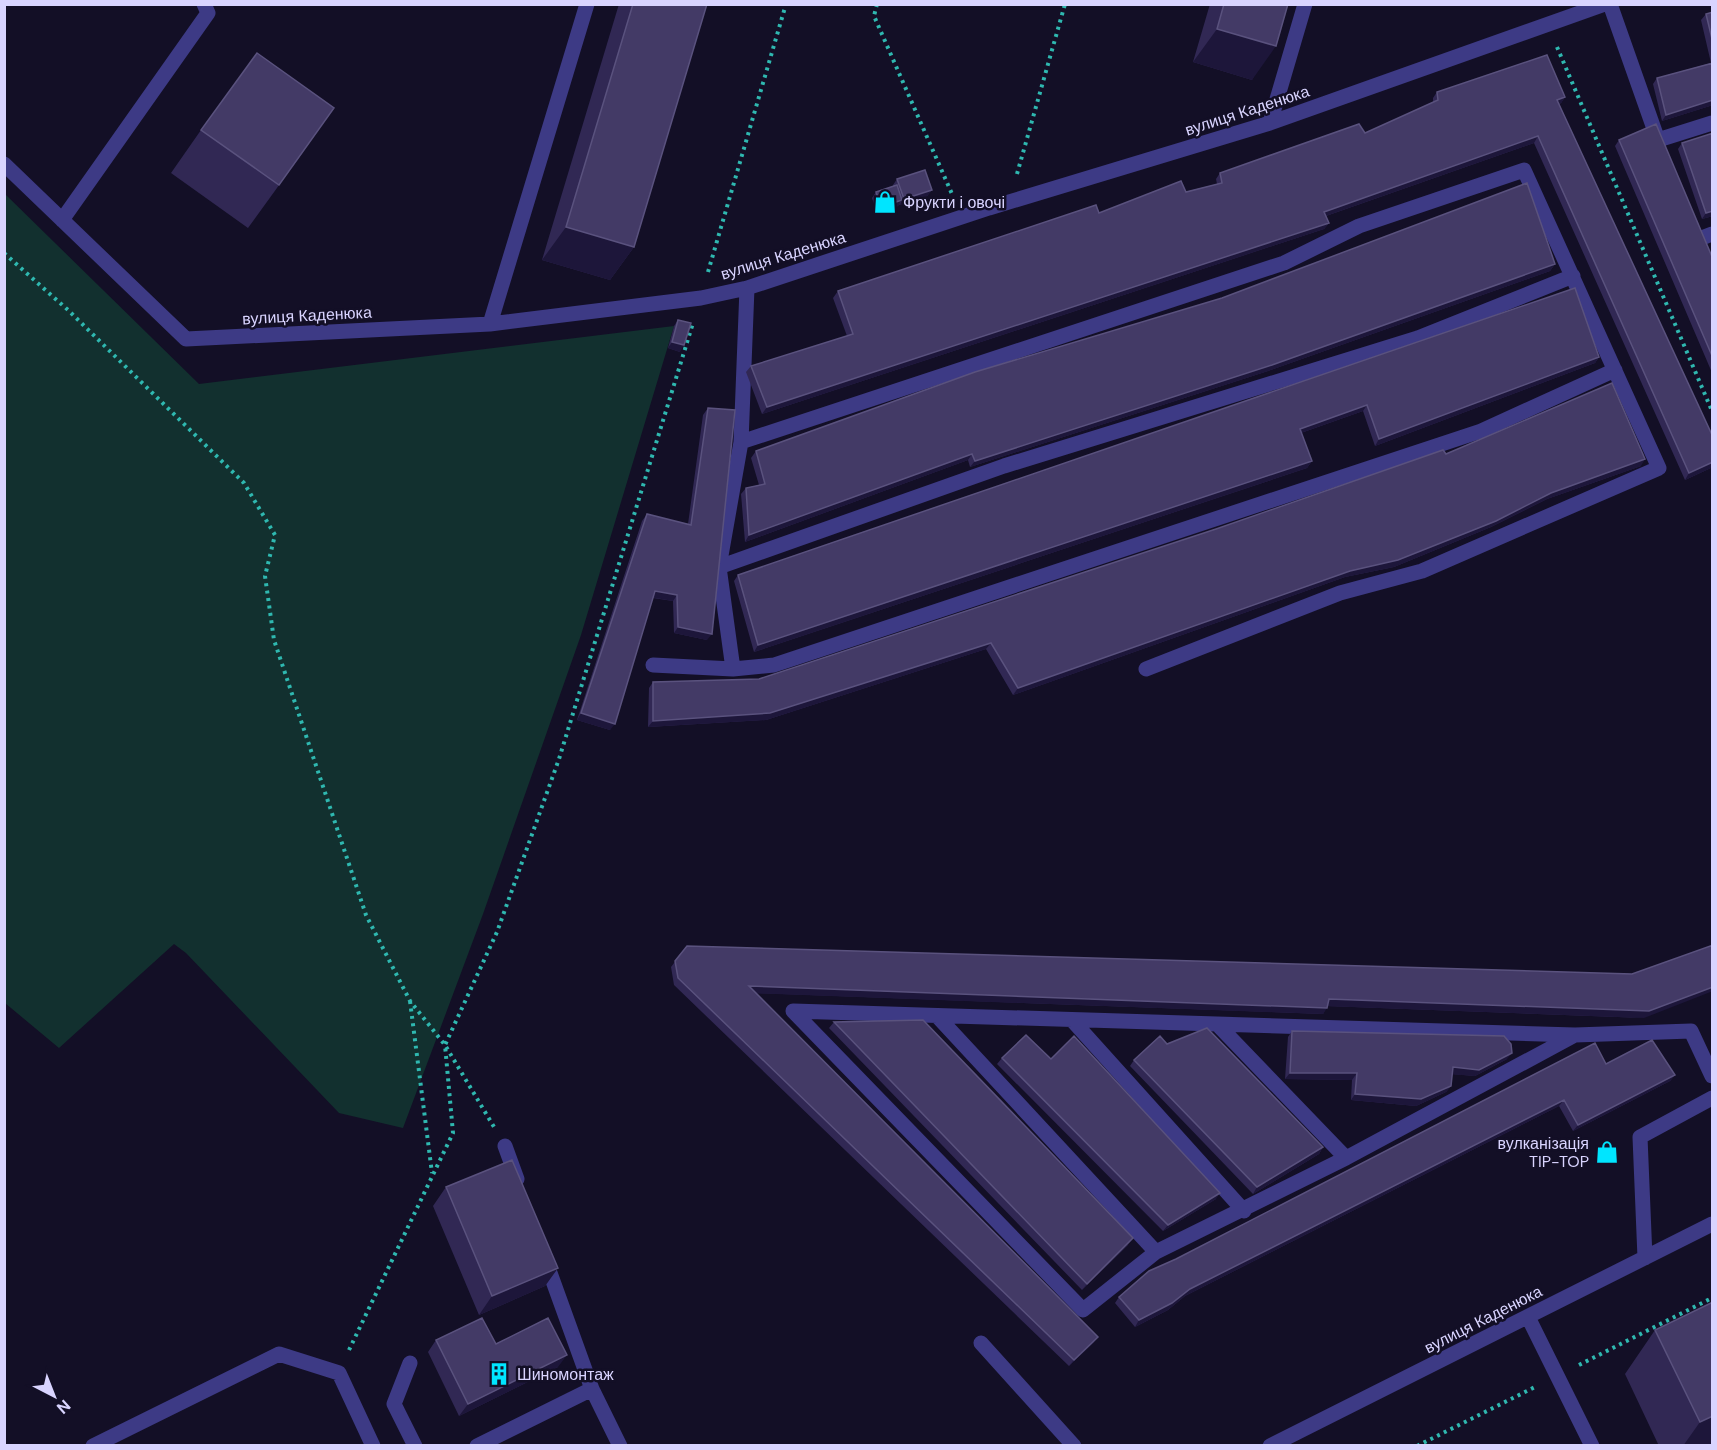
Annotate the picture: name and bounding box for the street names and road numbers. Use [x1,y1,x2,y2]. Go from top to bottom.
street label: вулиця Каденюка [1182,80,1312,141]
street label: вулиця Каденюка [718,226,848,284]
street label: вулиця Каденюка [242,302,372,329]
street label: вулиця Каденюка [1421,1281,1546,1358]

